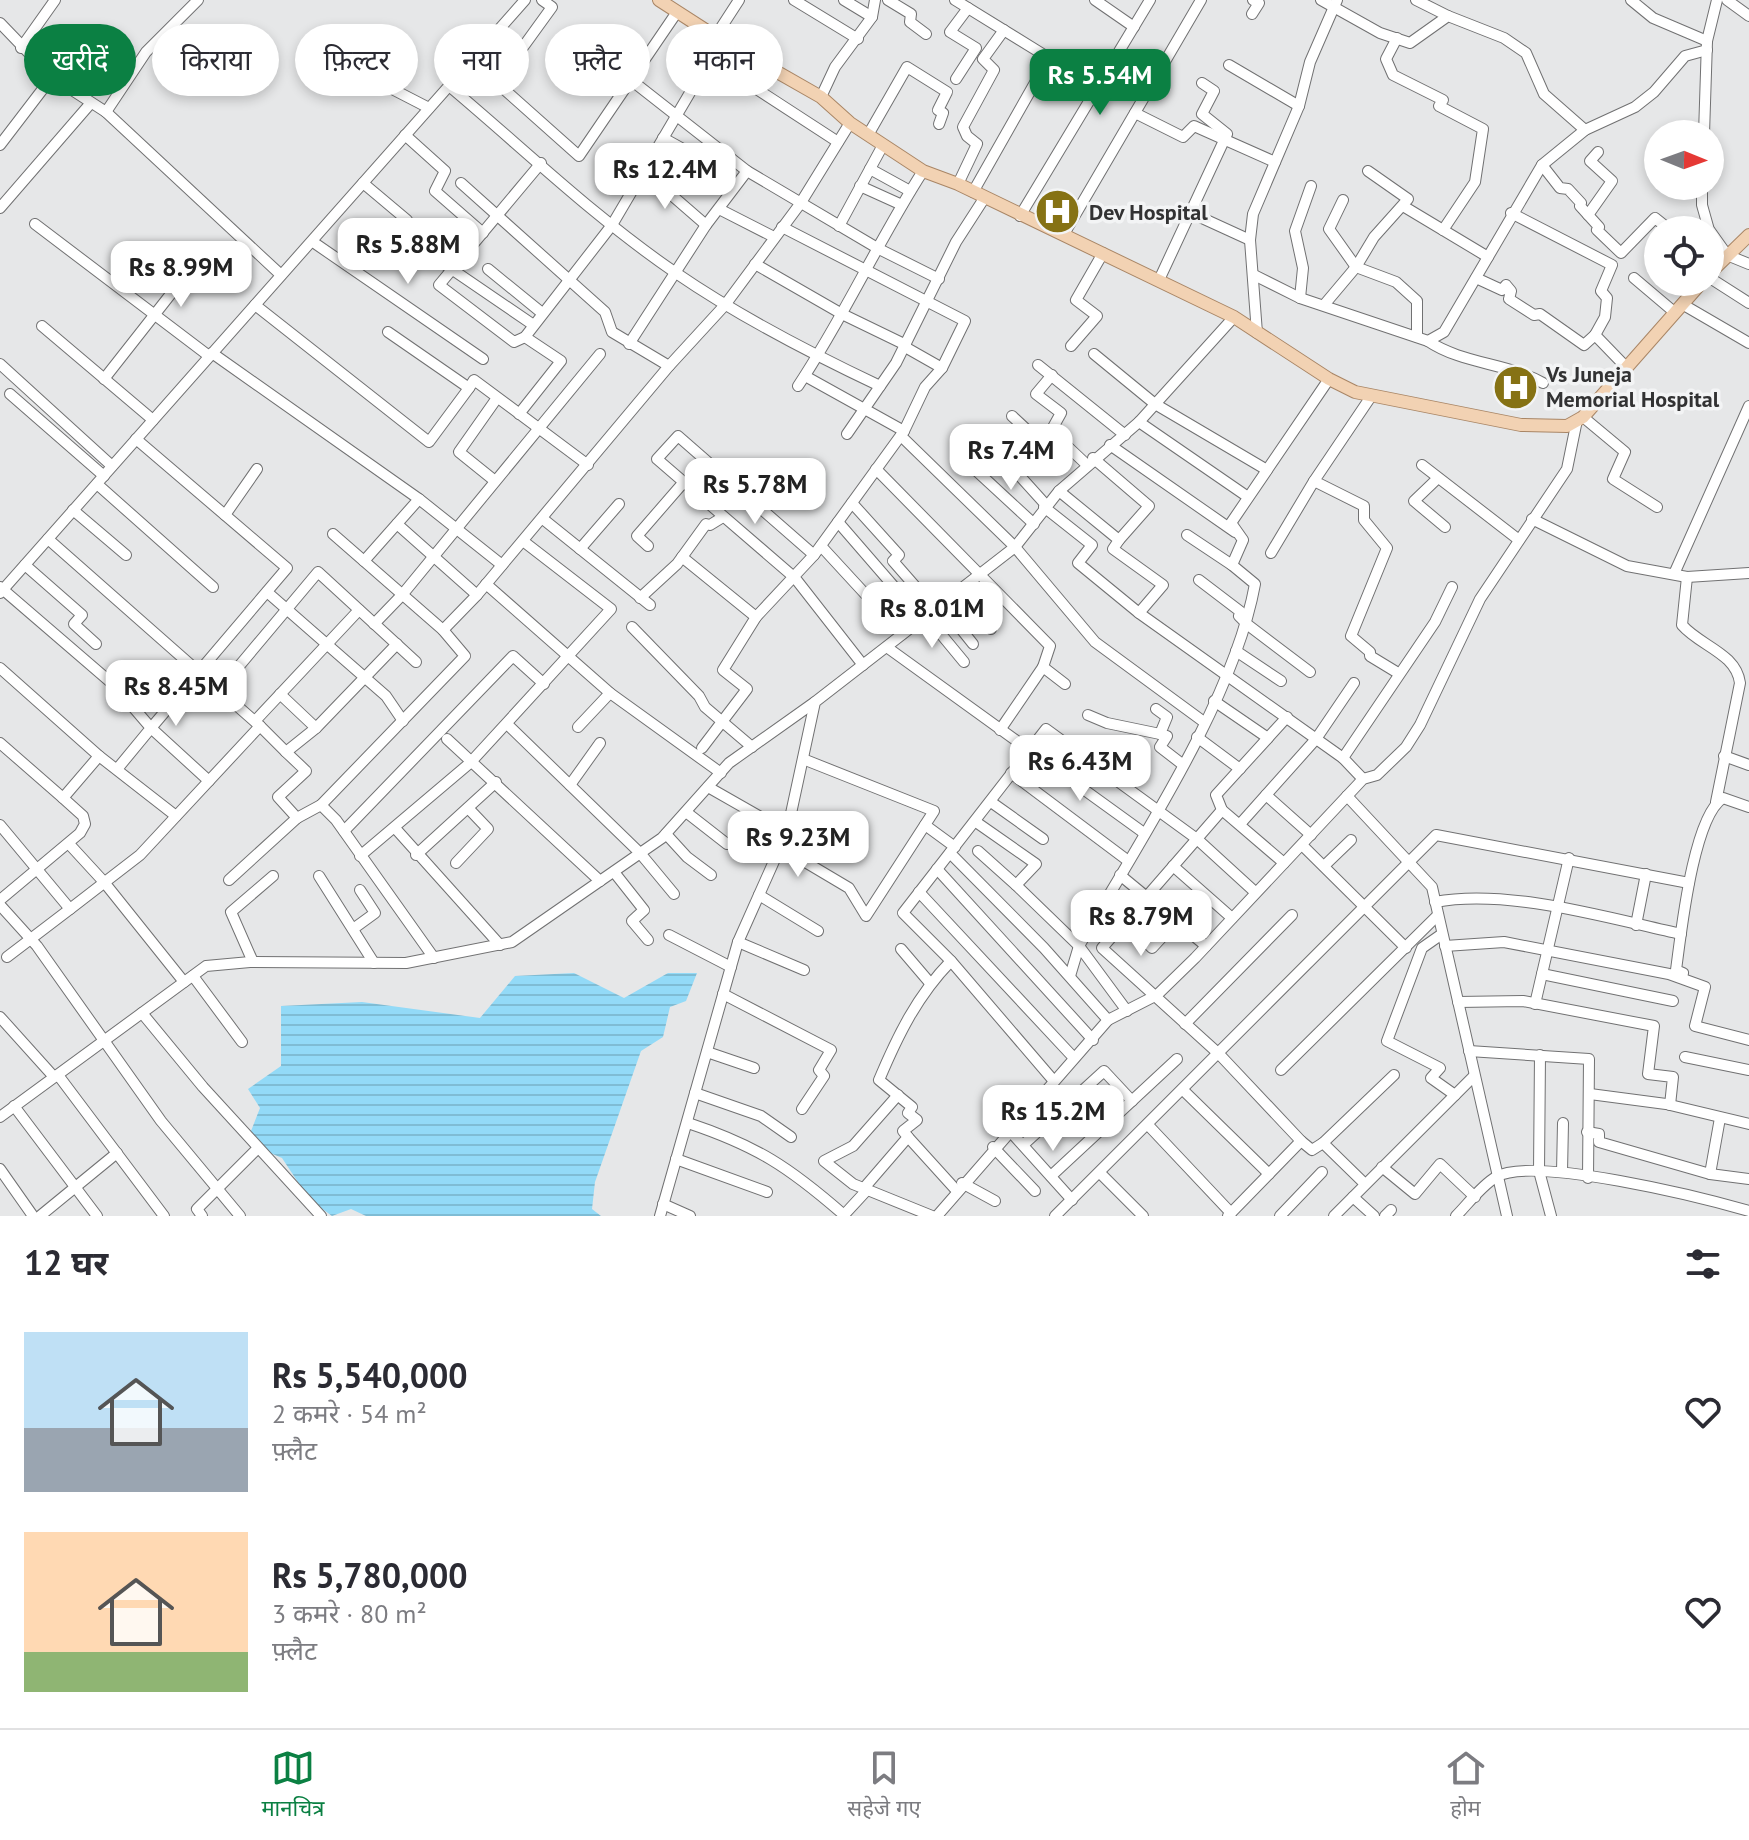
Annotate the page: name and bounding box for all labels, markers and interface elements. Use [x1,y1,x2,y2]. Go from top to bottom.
chip: खरीदें [24,24,136,96]
chip: किराया [152,24,279,96]
chip: फ़िल्टर [295,24,418,96]
chip: नया [434,24,529,96]
chip: फ़्लैट [545,24,650,96]
chip: मकान [666,24,783,96]
pin: Rs 5.54M [1017,49,1183,117]
text: Rs 5.54M [1048,58,1152,91]
north arrow [1644,120,1724,200]
map controls [1644,120,1724,296]
pin: Rs 12.4M [582,143,748,211]
text: Rs 12.4M [613,152,717,185]
hospital icon: Dev Hospital [1034,188,1082,236]
place label: Dev Hospital [1089,198,1208,226]
button: locate [1644,216,1724,296]
pin: Rs 5.88M [325,218,491,286]
text: Rs 5.88M [356,227,460,260]
pin: Rs 8.99M [98,241,264,309]
text: Rs 8.99M [129,250,233,283]
place label: Vs Juneja Memorial Hospital [1545,360,1720,413]
hospital icon: Vs Juneja Memorial Hospital [1491,363,1539,411]
pin: Rs 7.4M [937,424,1085,492]
text: Rs 7.4M [968,433,1054,466]
pin: Rs 5.78M [672,458,838,526]
text: Rs 5.78M [703,467,807,500]
pin: Rs 8.01M [849,582,1015,650]
text: Rs 8.01M [880,591,984,624]
pin: Rs 8.45M [93,660,259,728]
text: Rs 8.45M [124,669,228,702]
pin: Rs 6.43M [997,735,1163,803]
text: Rs 6.43M [1028,744,1132,777]
pin: Rs 9.23M [715,811,881,879]
text: Rs 9.23M [746,820,850,853]
pin: Rs 8.79M [1058,890,1224,958]
text: Rs 8.79M [1089,899,1193,932]
pin: Rs 15.2M [970,1085,1136,1153]
text: Rs 15.2M [1001,1094,1105,1127]
text: 12 घर [24,1240,108,1284]
icon: filters [1681,1242,1725,1286]
text: Rs 5,540,000 [272,1353,468,1397]
icon: home [88,1364,184,1460]
icon: heart [1681,1390,1725,1434]
text: 2 कमरे · 54 m² [272,1397,427,1430]
text: फ़्लैट [272,1434,317,1467]
text: Rs 5,780,000 [272,1553,468,1597]
icon: home [88,1564,184,1660]
icon: heart [1681,1590,1725,1634]
text: 3 कमरे · 80 m² [272,1597,427,1630]
text: फ़्लैट [272,1634,317,1667]
tab: मानचित्र [261,1746,324,1825]
tab: सहेजे गए [847,1746,921,1825]
tab: होम [1444,1746,1488,1825]

